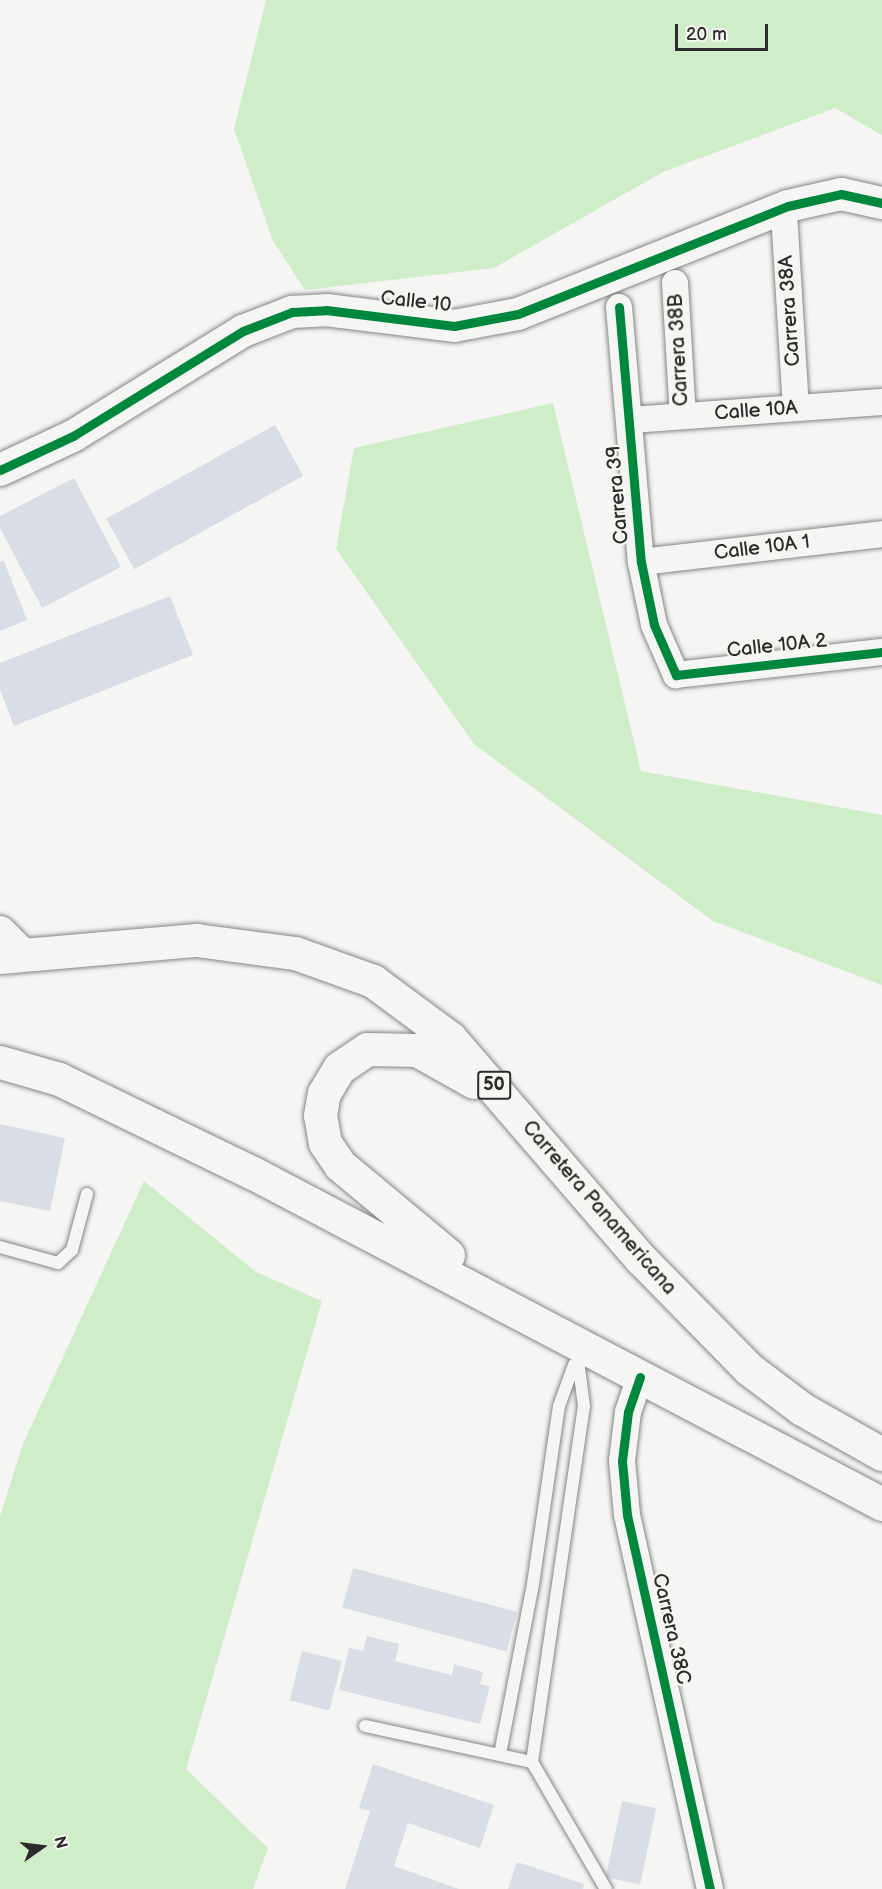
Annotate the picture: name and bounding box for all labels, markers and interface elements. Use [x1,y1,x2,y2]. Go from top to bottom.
scale bar [678,12,771,50]
text: 20 m [686,24,727,45]
street label: Carrera 38A [774,255,806,367]
street label: Calle 10 [379,286,453,318]
street label: Carrera 38B [664,293,694,407]
street label: Calle 10A [714,396,798,426]
street label: Carrera 39 [602,445,634,545]
street label: Calle 10A 1 [713,530,811,566]
street label: Calle 10A 2 [726,629,828,663]
road number: 50 [476,1070,512,1100]
street label: Carretera Panamericana [517,1116,681,1300]
street label: Carrera 38C [647,1571,695,1687]
north arrow [12,1817,72,1877]
text: N [49,1834,71,1851]

